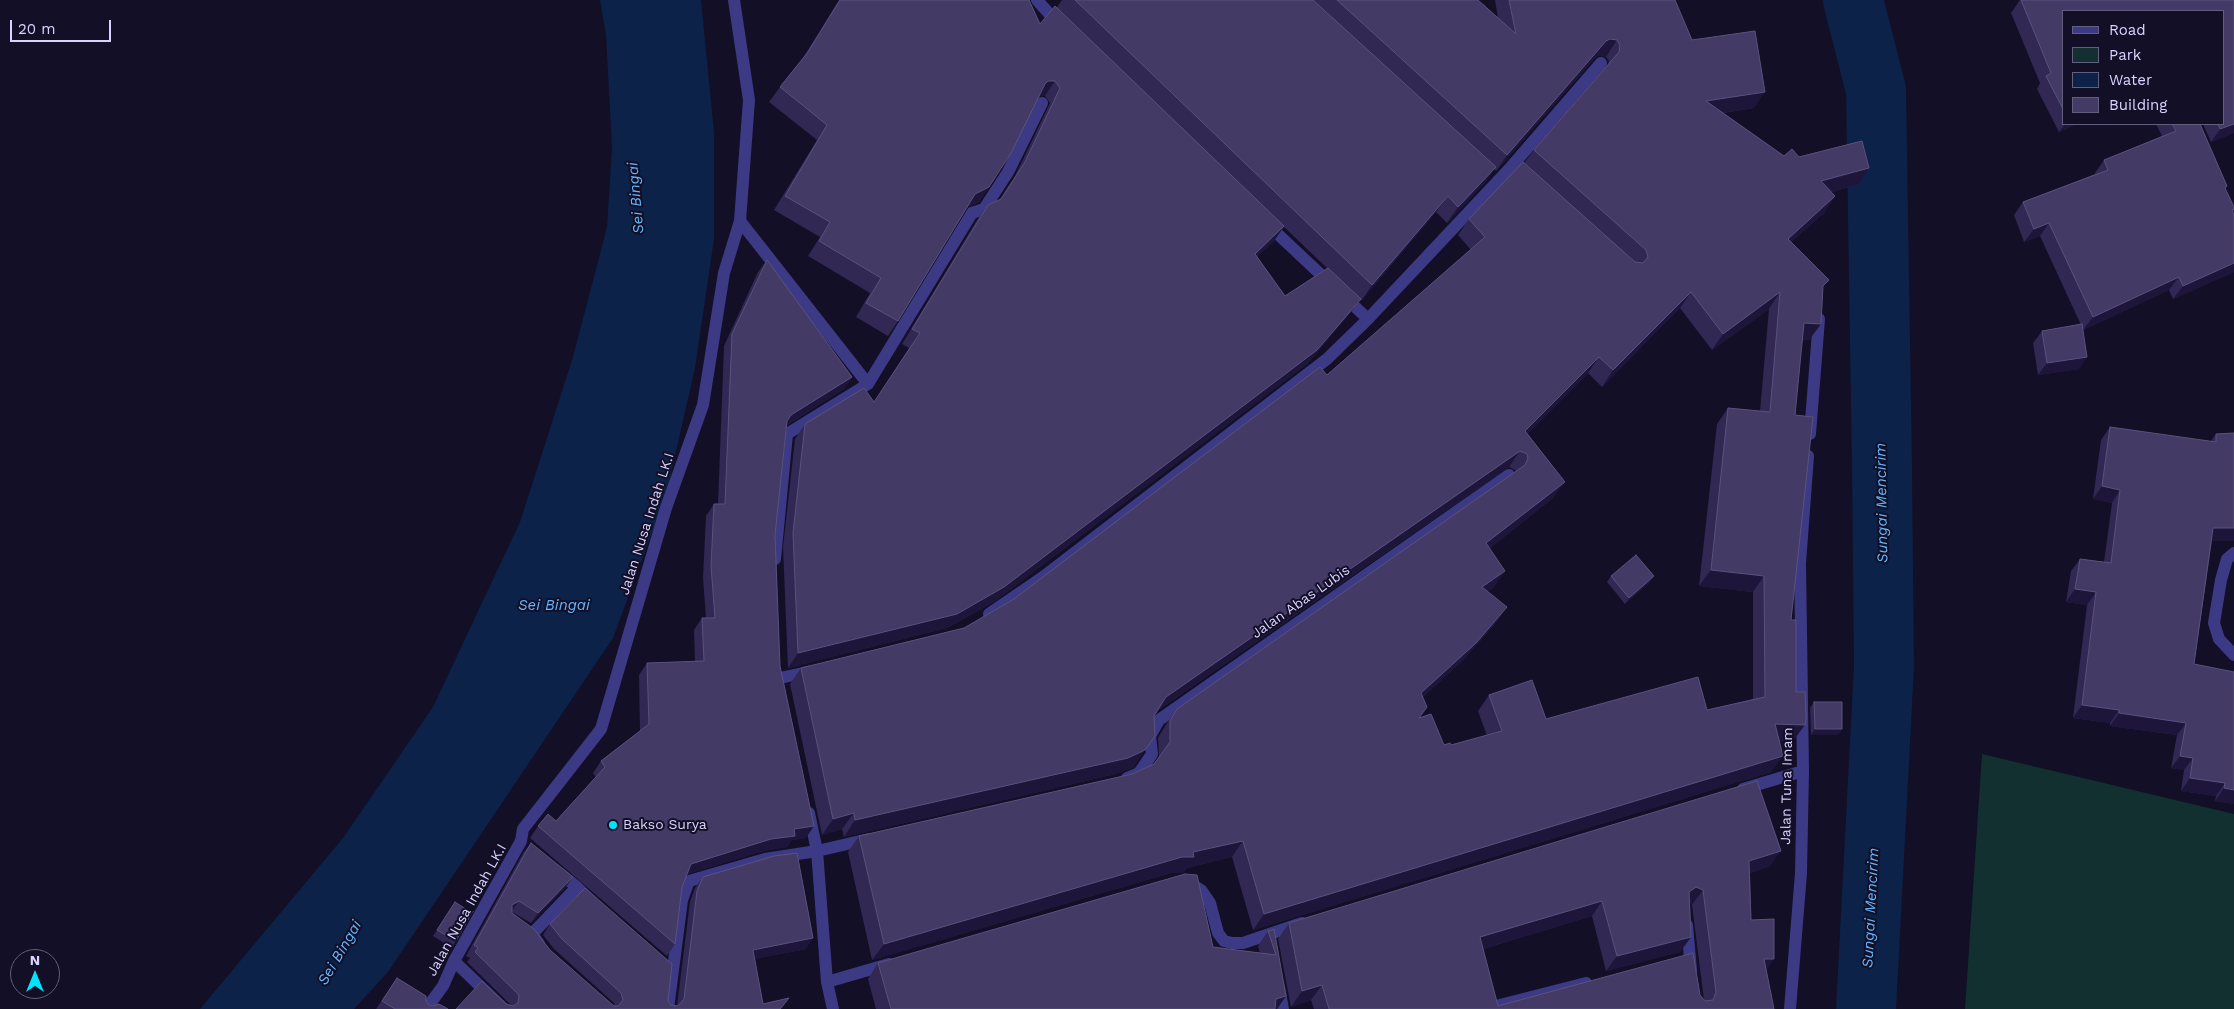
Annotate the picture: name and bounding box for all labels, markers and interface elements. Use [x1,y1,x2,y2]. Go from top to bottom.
scale bar [12,10,114,42]
legend [2062,10,2224,125]
text: 20 m [18,20,56,38]
text: Road [2109,21,2146,39]
text: Park [2109,46,2141,64]
text: Water [2109,71,2152,89]
text: Building [2109,96,2167,114]
water label: Sei Bingai [624,161,648,235]
water label: Sungai Mencirim [1872,443,1892,563]
street label: Jalan Nusa Indah LK.I [616,451,678,597]
street label: Jalan Abas Lubis [1249,562,1353,642]
water label: Sei Bingai [518,597,590,615]
street label: Jalan Tuna Imam [1778,727,1796,845]
place label: Bakso Surya [623,817,707,833]
marker: Bakso Surya [607,819,619,831]
street label: Jalan Nusa Indah LK.I [424,841,510,979]
water label: Sungai Mencirim [1859,847,1883,969]
water label: Sei Bingai [314,917,366,989]
north arrow [10,949,60,999]
text: N [30,952,40,968]

